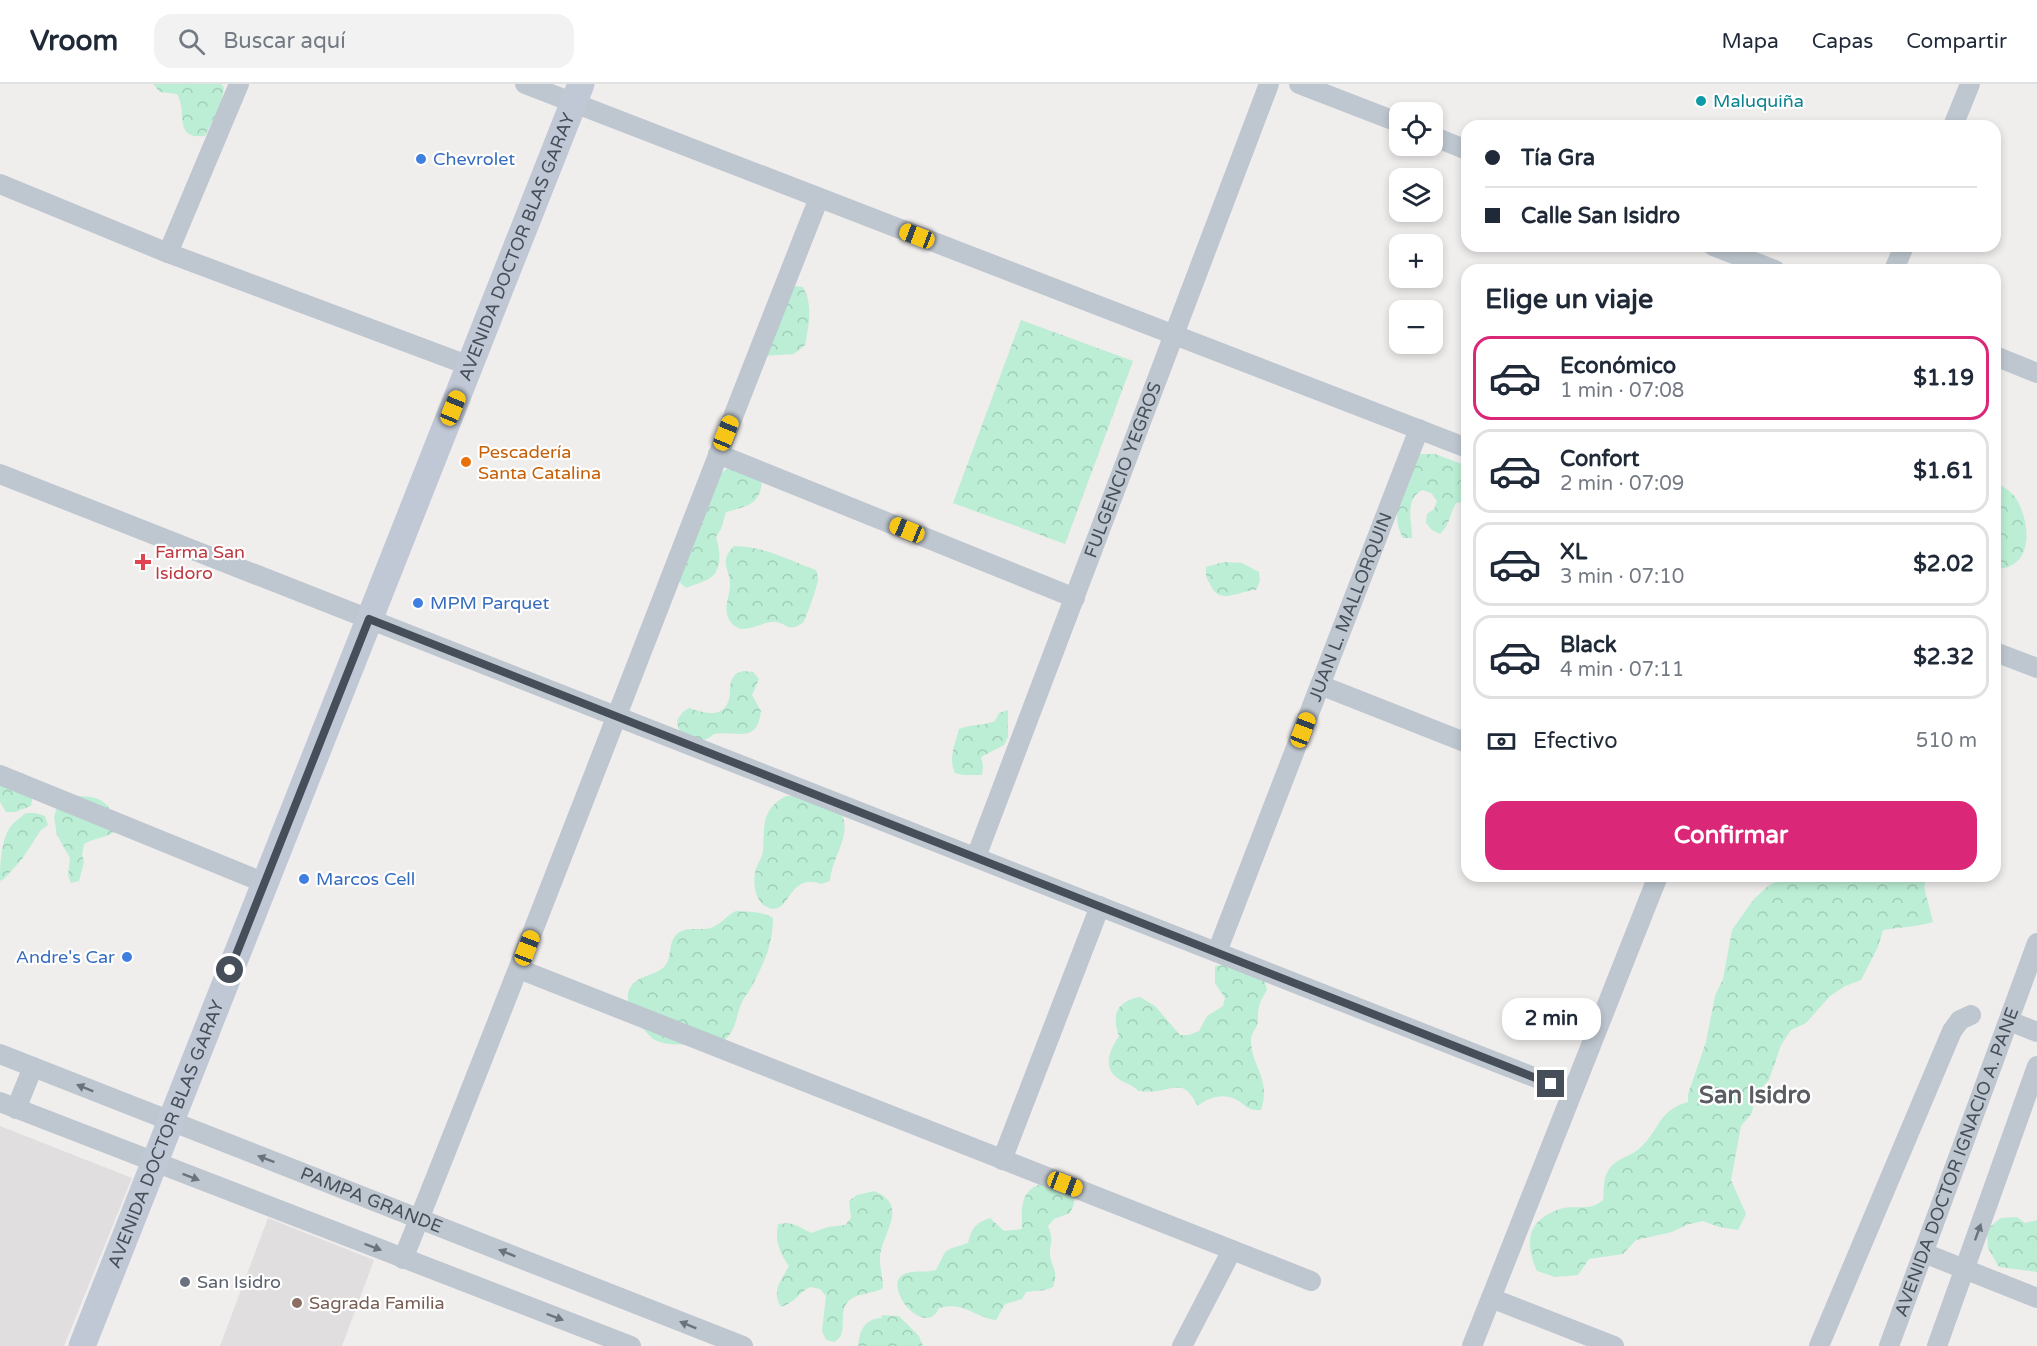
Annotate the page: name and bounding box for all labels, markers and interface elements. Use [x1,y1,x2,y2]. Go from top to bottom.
search box [154,14,574,68]
text: Vroom [30,24,118,58]
icon: search [175,25,208,58]
text: Buscar aquí [223,28,346,54]
text: Mapa [1722,29,1779,54]
text: Capas [1812,29,1873,54]
text: Compartir [1906,29,2007,54]
place label: Maluquiña [1713,90,1804,112]
marker: Maluquiña [1694,94,1708,108]
map controls [1389,102,1443,354]
button: locate [1389,102,1443,156]
street label: AVENIDA DOCTOR BLAS GARAY [454,109,580,384]
text: Tía Gra [1521,145,1595,171]
place label: Chevrolet [433,148,515,170]
marker: Chevrolet [414,152,428,166]
button: layers [1389,168,1443,222]
text: Calle San Isidro [1521,203,1680,229]
car [897,221,937,251]
button: + [1389,234,1443,288]
text: Elige un viaje [1485,283,1653,316]
button: − [1389,300,1443,354]
icon: car [1488,351,1542,405]
text: Económico [1560,353,1676,379]
text: $1.19 [1913,365,1974,391]
street label: FULGENCIO YEGROS [1079,379,1166,561]
text: 1 min · 07:08 [1560,379,1684,403]
car [438,388,468,428]
car [711,413,741,453]
place label: Pescadería Santa Catalina [478,441,601,484]
icon: car [1488,444,1542,498]
text: Confort [1560,446,1639,472]
marker: Pescadería Santa Catalina [459,455,473,469]
text: $1.61 [1913,458,1974,484]
text: 2 min · 07:09 [1560,472,1684,496]
street label: JUAN L. MALLORQUIN [1304,509,1397,705]
car [887,515,927,545]
icon: car [1488,537,1542,591]
text: XL [1560,539,1587,565]
place label: Farma San Isidoro [155,541,245,584]
text: $2.02 [1913,551,1974,577]
marker: Farma San Isidoro [136,555,150,569]
text: 3 min · 07:10 [1560,565,1684,589]
place label: MPM Parquet [430,592,549,614]
marker: MPM Parquet [411,596,425,610]
icon: car [1488,630,1542,684]
text: Black [1560,632,1617,658]
text: $2.32 [1913,644,1974,670]
text: 4 min · 07:11 [1560,658,1684,682]
car [1288,710,1318,750]
icon: cash [1485,725,1518,758]
text: Efectivo [1533,728,1618,754]
text: 510 m [1916,729,1977,753]
button: Confirmar [1485,801,1977,870]
place label: Marcos Cell [316,868,415,890]
marker: Marcos Cell [297,872,311,886]
car [512,928,542,968]
place label: Andre's Car [16,946,115,968]
marker: Andre's Car [120,950,134,964]
route start [216,956,243,983]
street label: AVENIDA DOCTOR BLAS GARAY [103,996,229,1271]
callout: 2 min [1502,997,1600,1039]
street label: AVENIDA DOCTOR IGNACIO A. PANE [1890,1004,2023,1320]
text: 2 min [1525,1007,1578,1031]
route end [1537,1070,1564,1097]
district label: San Isidro [1699,1081,1811,1110]
one-way arrow [76,1083,94,1092]
one-way arrow [257,1154,275,1164]
street label: PAMPA GRANDE [297,1162,446,1238]
car [1045,1169,1085,1199]
one-way arrow [182,1173,200,1183]
one-way arrow [1973,1222,1983,1240]
one-way arrow [365,1243,383,1253]
one-way arrow [498,1248,516,1257]
place label: San Isidro [197,1271,281,1293]
marker: San Isidro [178,1275,192,1289]
place label: Sagrada Familia [309,1292,445,1314]
marker: Sagrada Familia [290,1296,304,1310]
one-way arrow [547,1312,565,1322]
one-way arrow [679,1319,697,1329]

